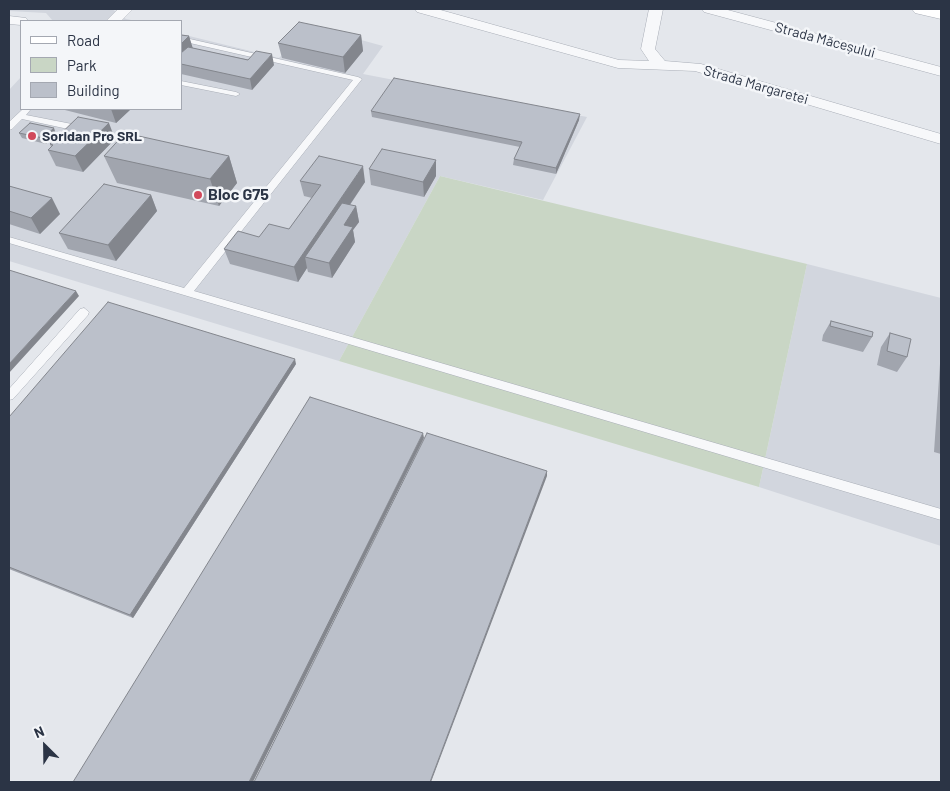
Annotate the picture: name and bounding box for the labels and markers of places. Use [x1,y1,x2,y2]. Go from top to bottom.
place label: Soridan Pro SRL [42,128,142,144]
marker: Soridan Pro SRL [26,130,38,142]
place label: Bloc G75 [208,185,269,205]
marker: Bloc G75 [192,189,204,201]

